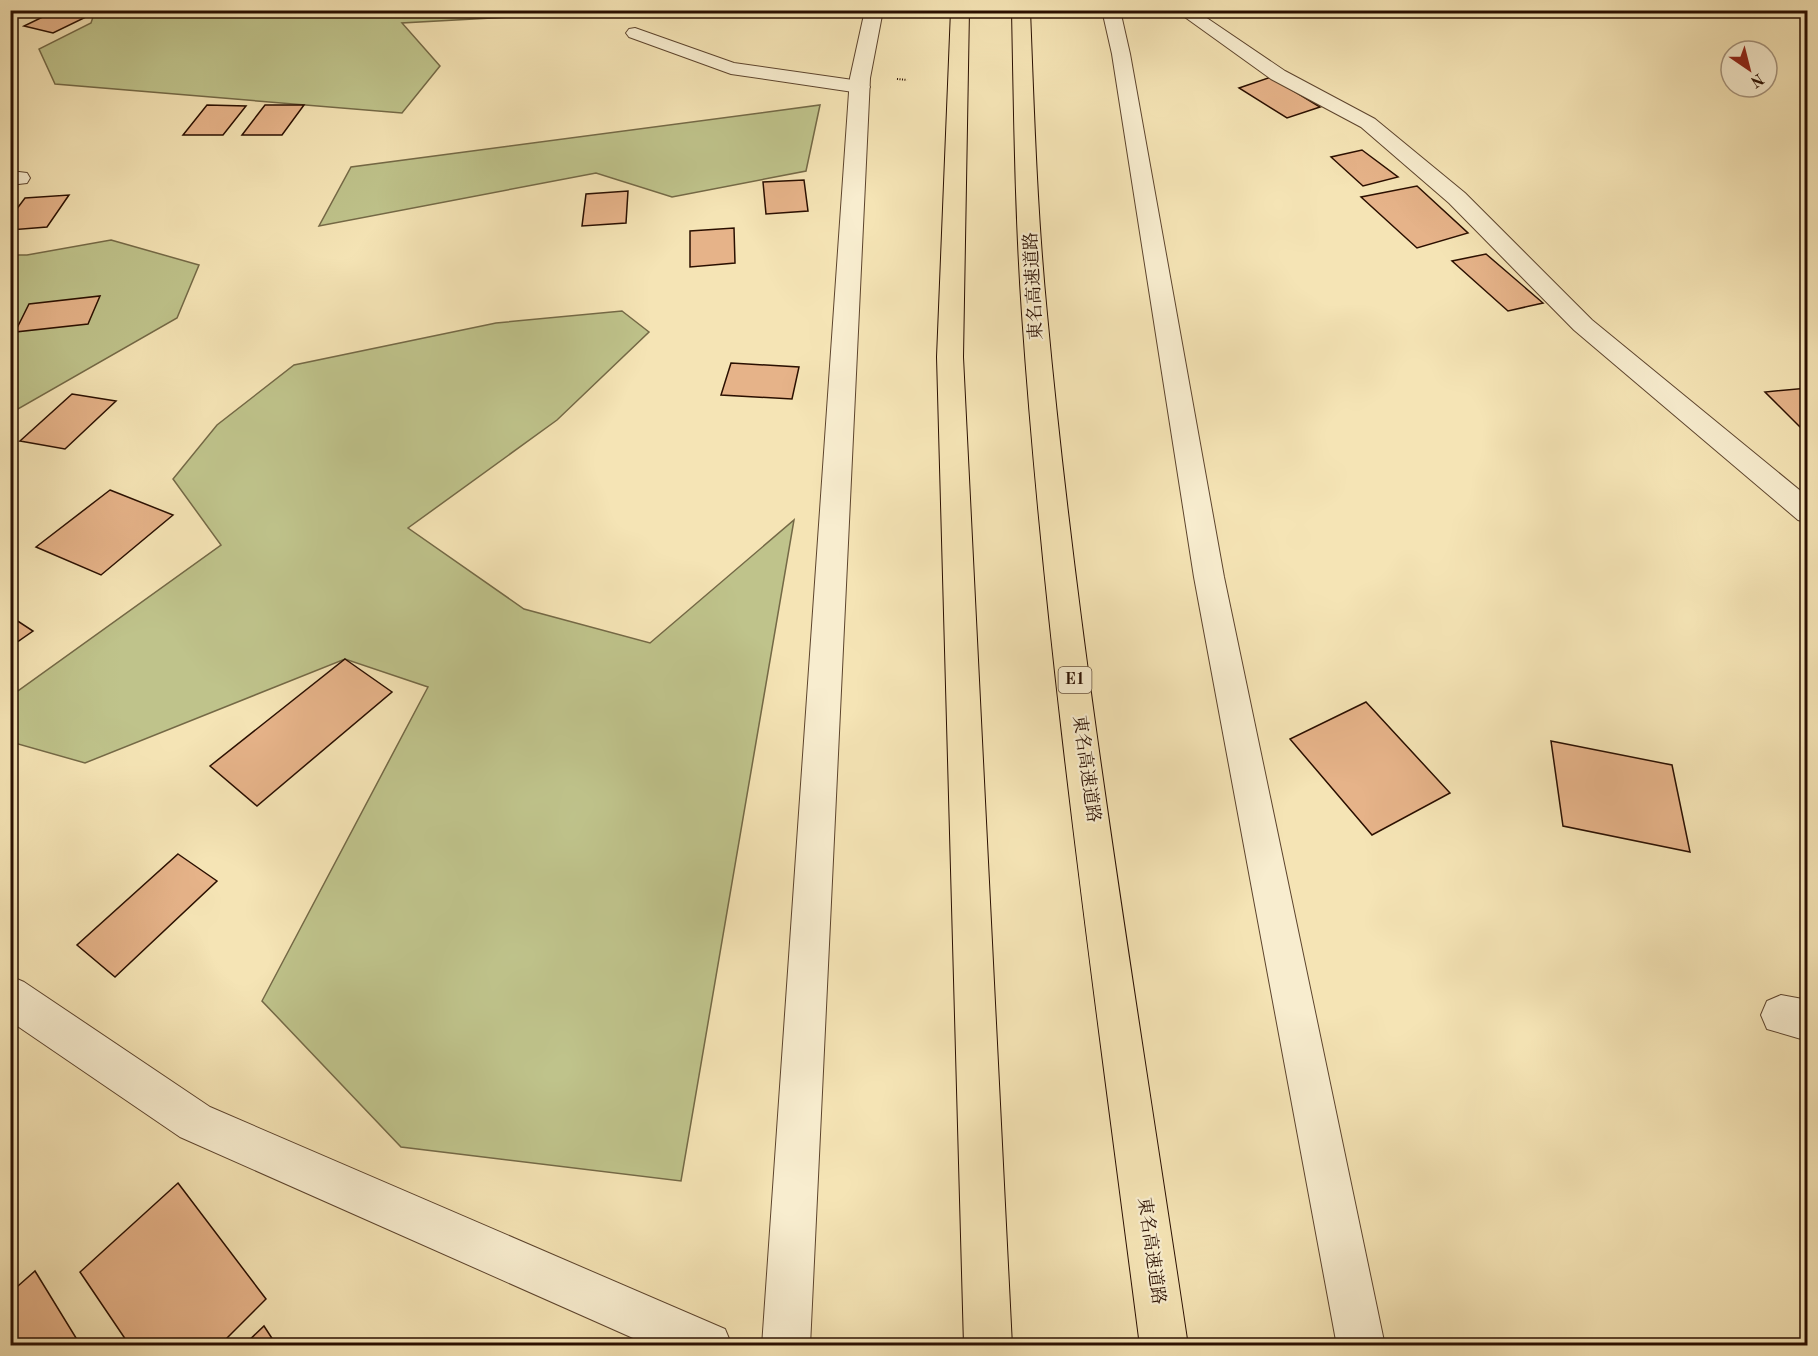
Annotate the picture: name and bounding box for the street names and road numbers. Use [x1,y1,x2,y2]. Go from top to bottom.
street label: 東名高速道路 [1020,232,1046,341]
road number: E1 [1058,667,1092,693]
street label: 東名高速道路 [1070,714,1104,824]
street label: 東名高速道路 [1135,1196,1169,1306]

